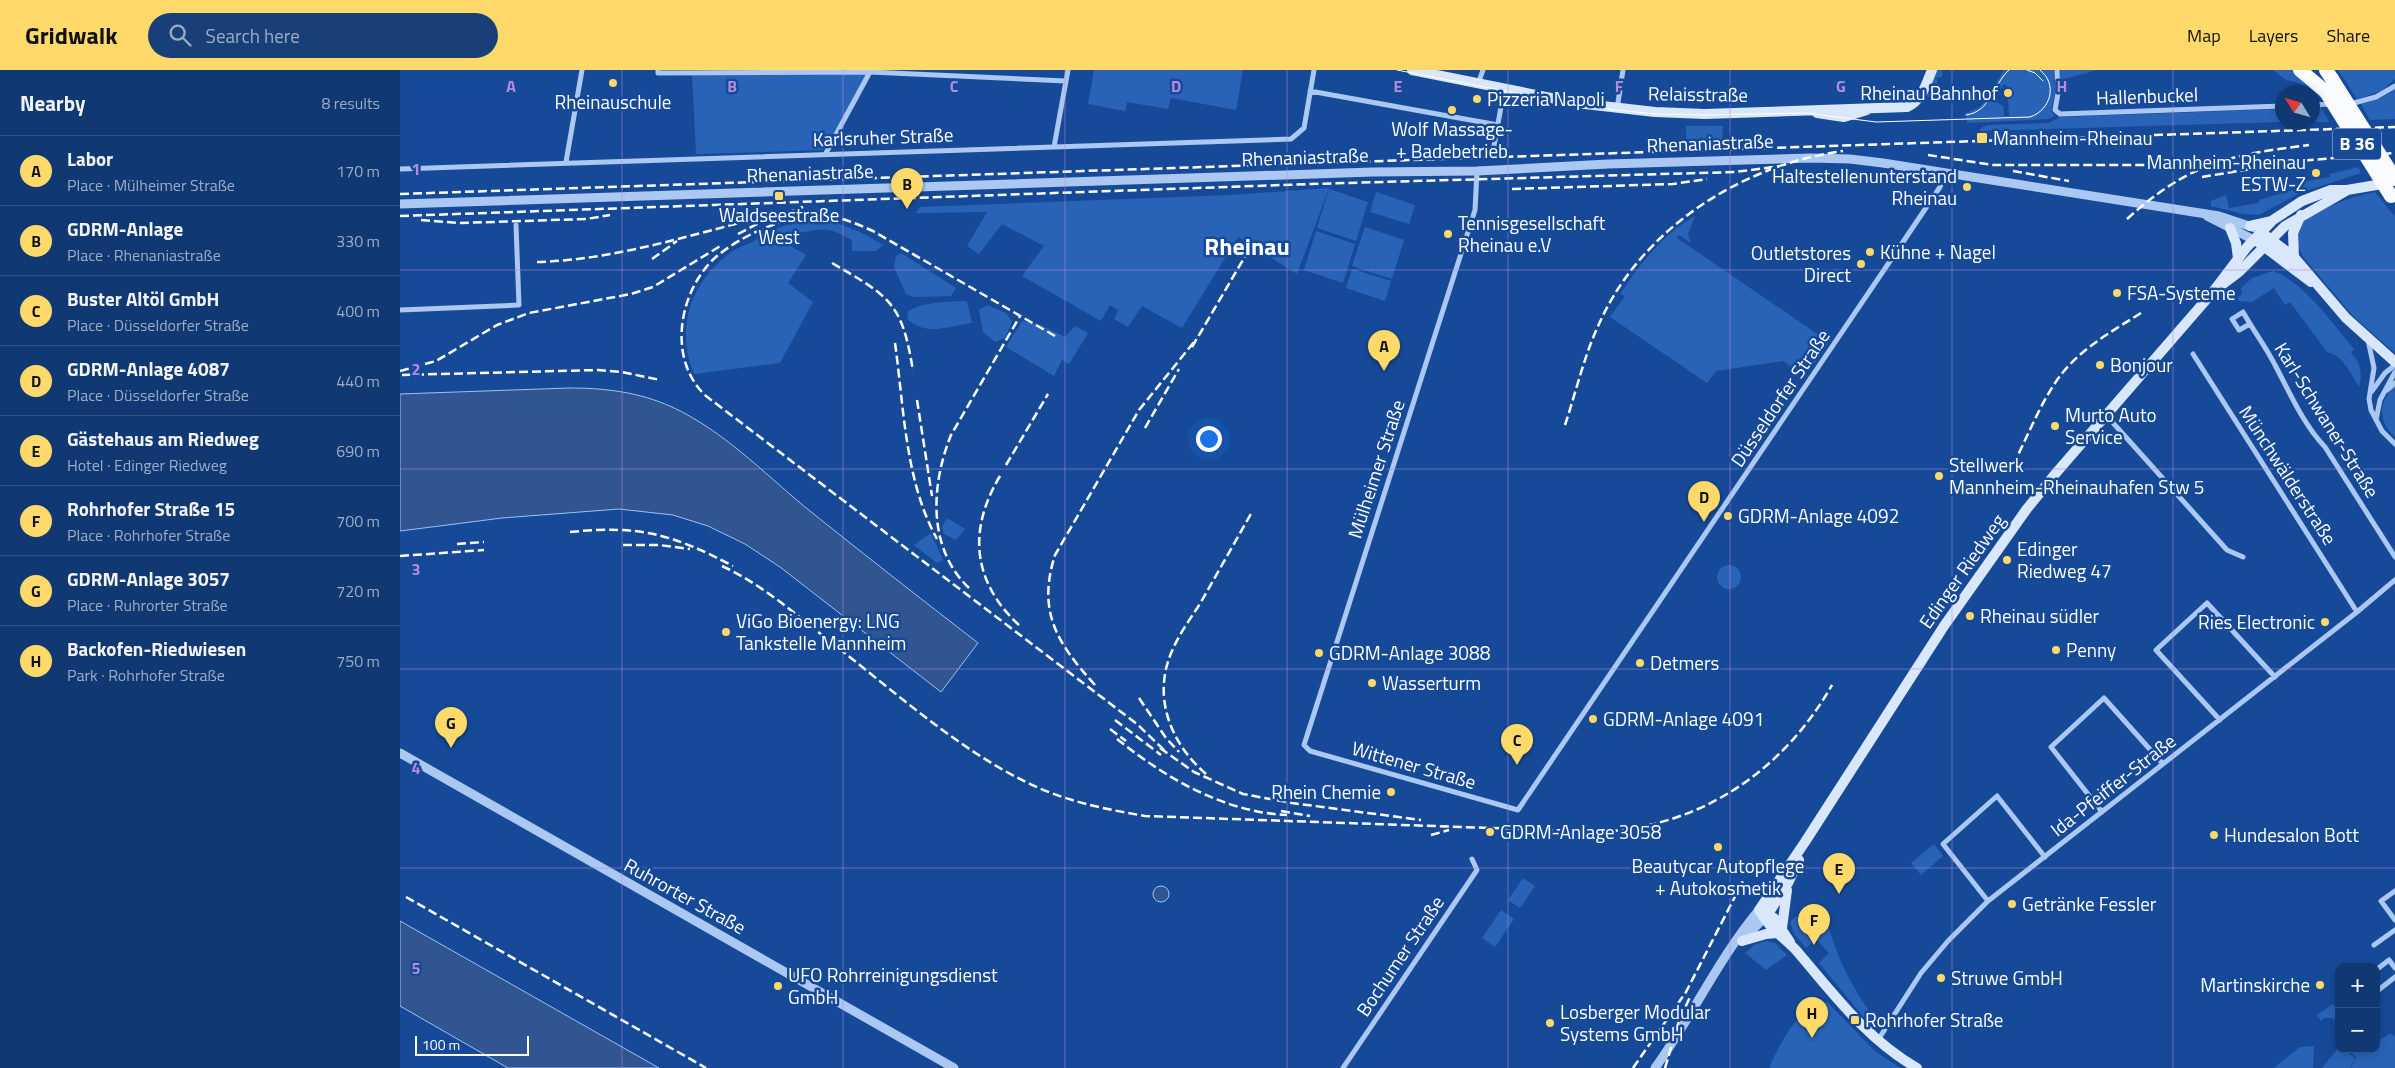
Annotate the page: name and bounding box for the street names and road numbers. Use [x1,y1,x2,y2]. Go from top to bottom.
street label: Relaisstraße [1648,78,1748,109]
street label: Hallenbuckel [2095,79,2199,112]
street label: Karlsruher Straße [812,120,954,153]
street label: Rhenaniastraße [1646,126,1774,159]
road number: B 36 [2333,129,2381,160]
street label: Rhenaniastraße [1241,140,1369,173]
street label: Rhenaniastraße [746,156,874,189]
street label: Düsseldorfer Straße [1723,323,1836,472]
street label: Karl-Schwaner-Straße [2268,336,2387,503]
street label: Mülheimer Straße [1339,396,1412,542]
street label: Münchwälderstraße [2232,399,2344,550]
street label: Edinger Riedweg [1911,507,2012,634]
street label: Ida-Pfeiffer-Straße [2044,726,2182,843]
street label: Wittener Straße [1349,733,1480,796]
street label: Ruhrorter Straße [619,850,751,941]
street label: Bochumer Straße [1348,890,1451,1022]

